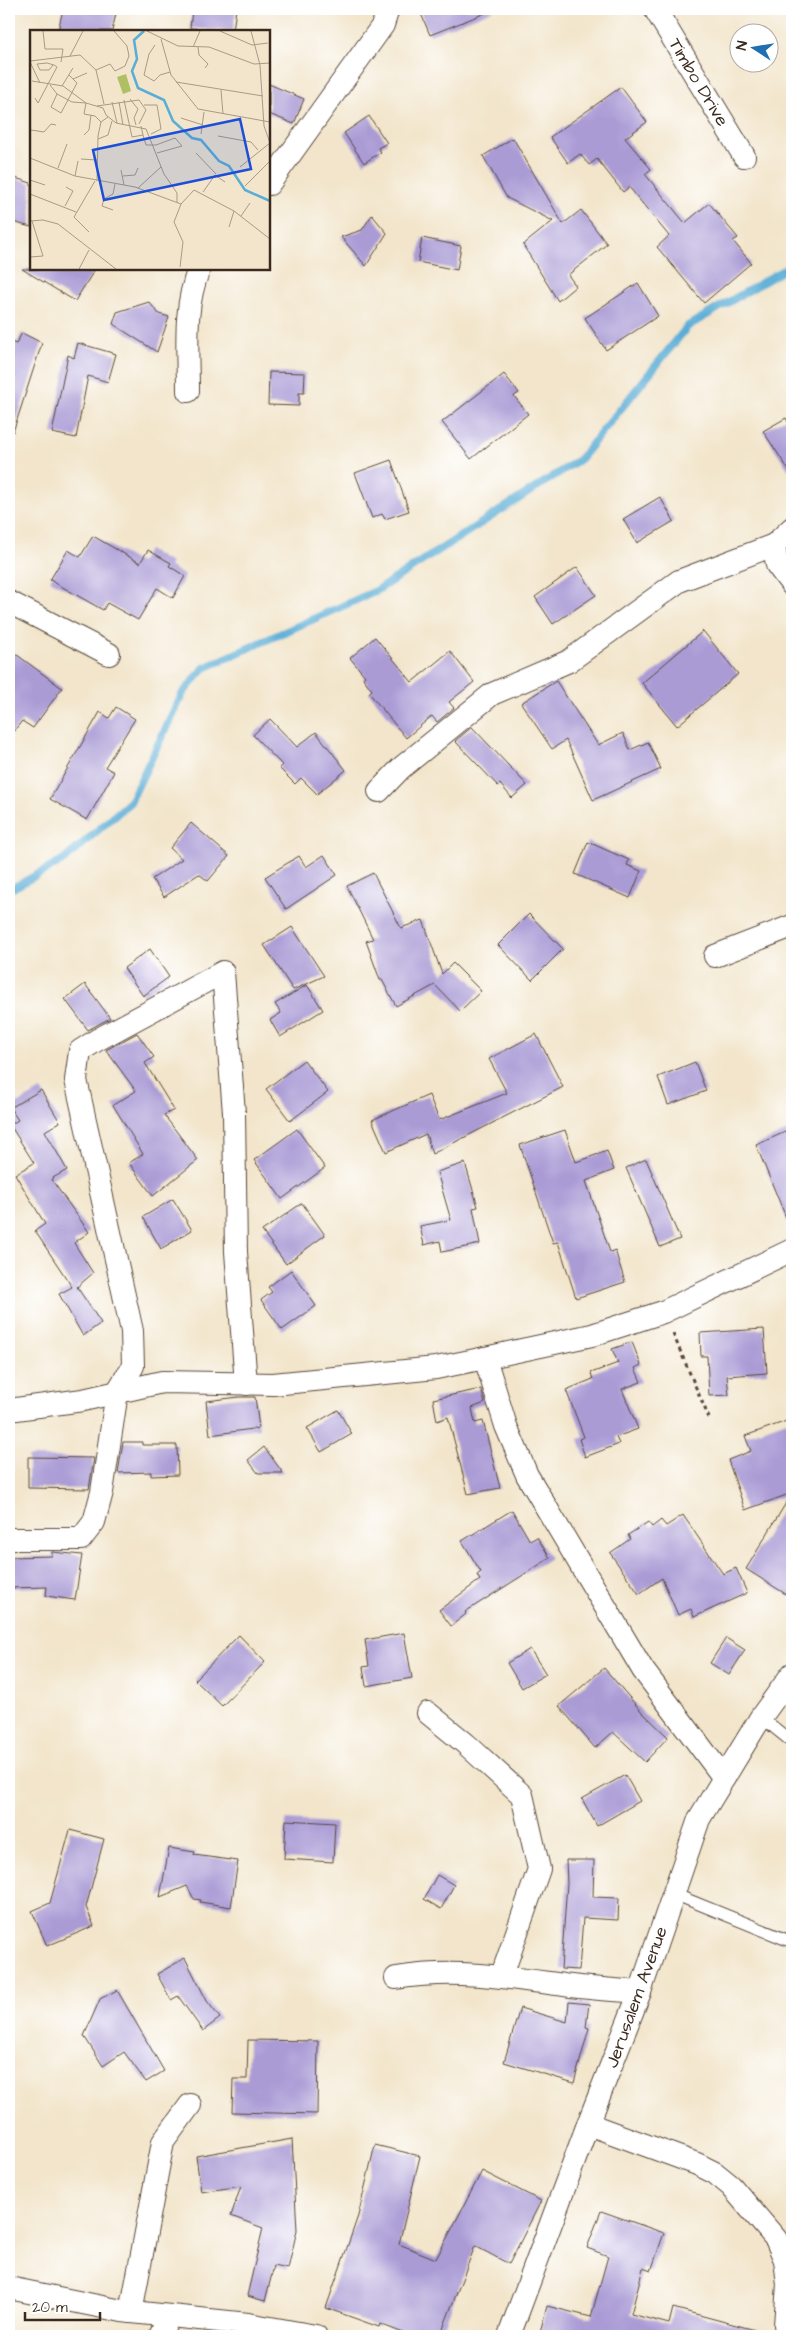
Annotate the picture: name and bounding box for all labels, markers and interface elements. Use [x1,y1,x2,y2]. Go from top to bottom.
north arrow [728,22,778,72]
inset map [30,30,270,270]
street label: Timbo Drive [662,33,735,131]
text: N [732,39,753,52]
street label: Jerusalem Avenue [599,1923,674,2071]
scale bar [25,2290,100,2322]
text: 20 m [32,2297,68,2318]

